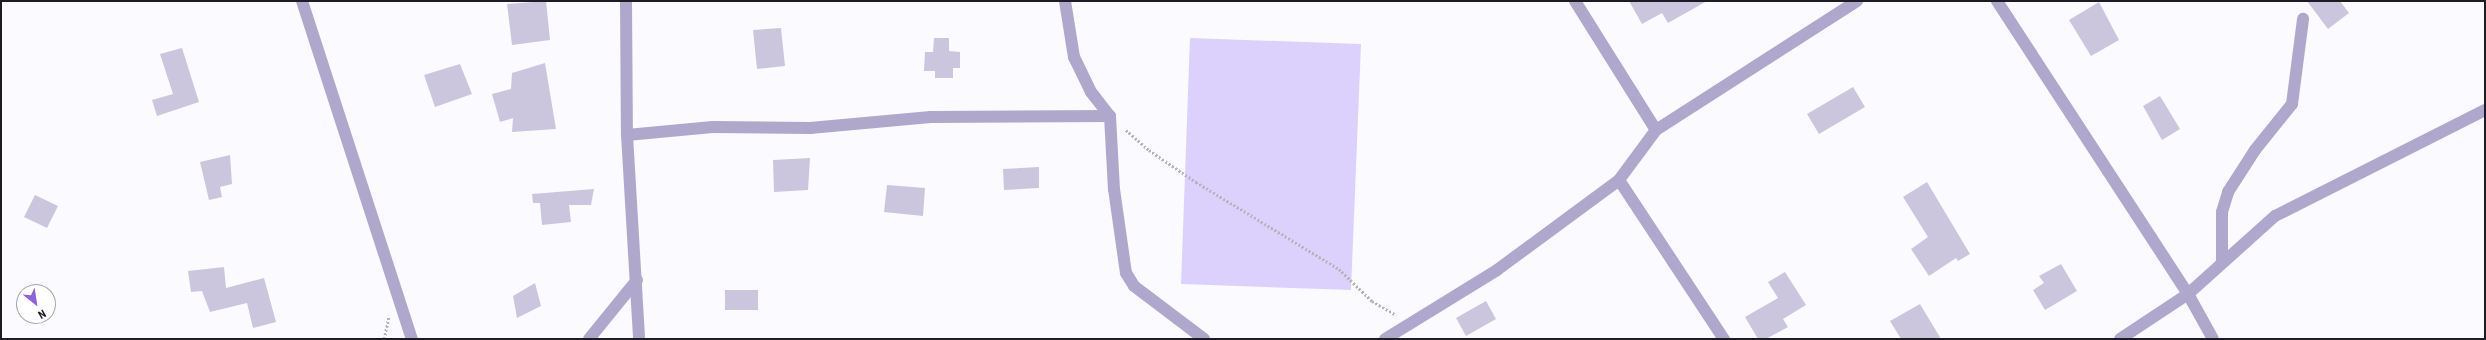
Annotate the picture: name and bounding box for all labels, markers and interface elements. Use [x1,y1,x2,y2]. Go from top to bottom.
north arrow [16,284,56,324]
text: N [36,307,48,321]

